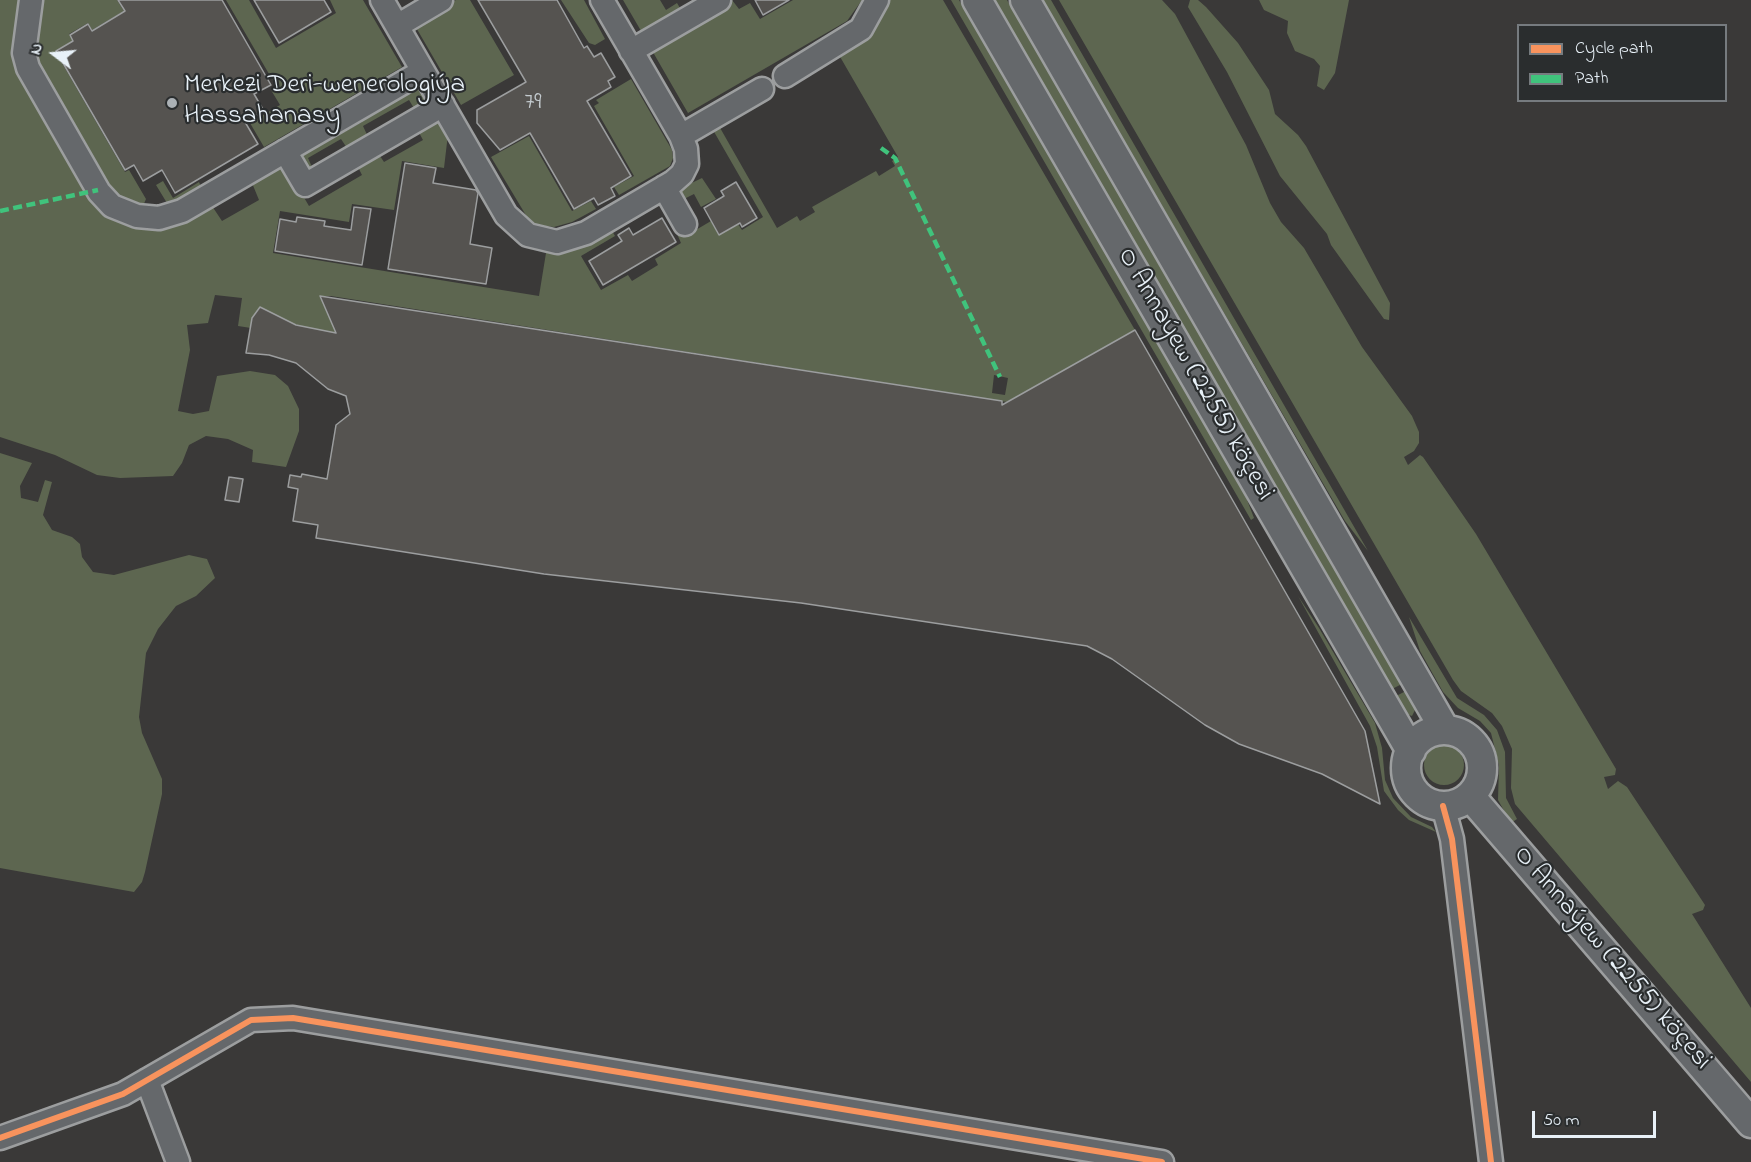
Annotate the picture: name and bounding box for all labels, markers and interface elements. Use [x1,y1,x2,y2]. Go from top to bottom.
north arrow [24,24,84,84]
legend [1517,24,1727,102]
text: Cycle path [1575,36,1653,62]
text: N [24,41,50,58]
text: Path [1575,66,1609,92]
place label: Merkezi Deri-wenerologiýa Hassahanasy [184,71,465,134]
house number: 79 [524,90,542,118]
marker: Merkezi Deri-wenerologiýa Hassahanasy [165,96,179,110]
street label: O Annaýew (2255) köçesi [1108,243,1280,507]
street label: O Annaýew (2255) köçesi [1505,840,1717,1078]
scale bar [1535,1099,1660,1137]
text: 50 m [1543,1108,1580,1134]

